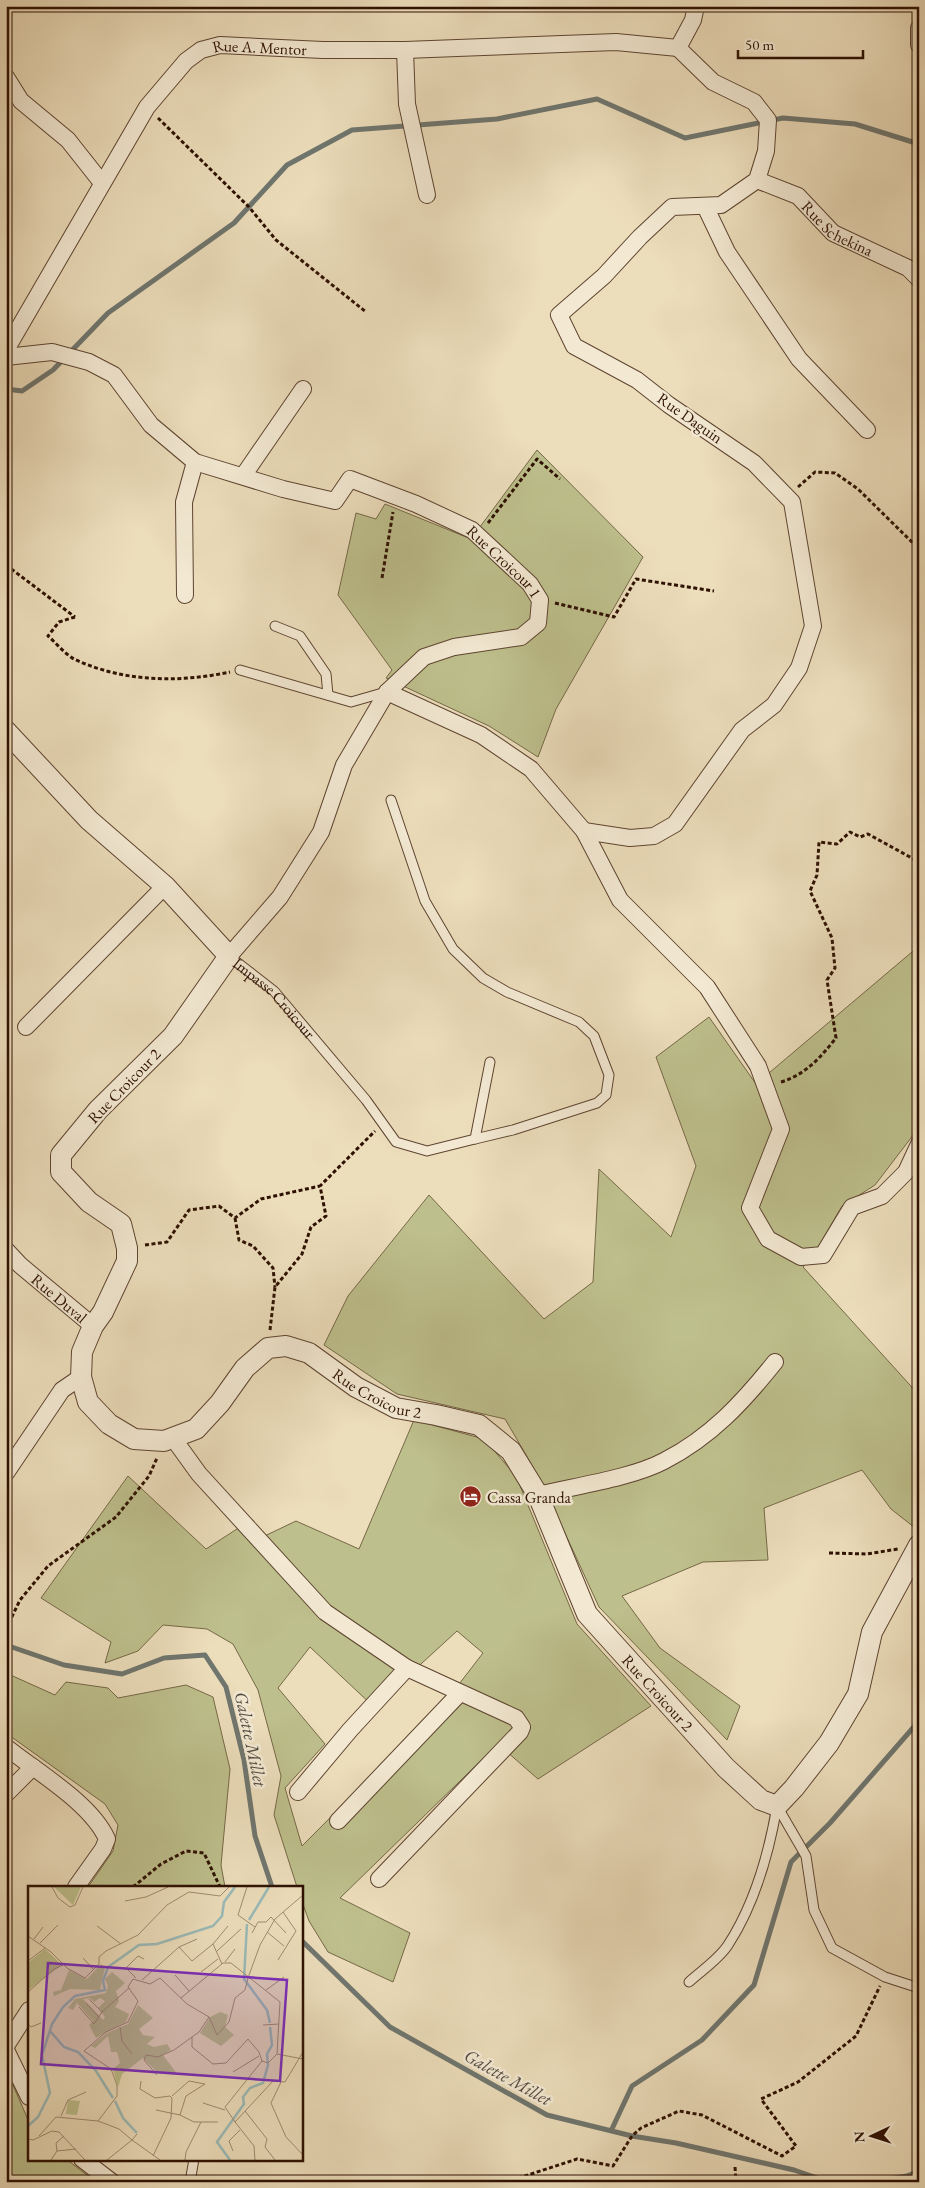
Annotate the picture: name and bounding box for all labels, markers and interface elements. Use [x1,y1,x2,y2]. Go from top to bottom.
scale bar [738,28,862,60]
street label: Rue A. Mentor [210,34,308,60]
text: 50 m [745,35,774,54]
street label: Rue Schekina [797,196,877,261]
street label: Rue Daguin [653,388,727,449]
street label: Rue Croicour 1 [463,520,546,602]
street label: Impasse Croicour [229,952,321,1044]
street label: Rue Croicour 2 [83,1044,165,1128]
street label: Rue Duval [27,1269,92,1328]
street label: Rue Croicour 2 [329,1363,423,1423]
hotel icon: Cassa Granda [459,1485,483,1509]
place label: Cassa Granda [487,1487,572,1508]
street label: Rue Croicour 2 [618,1650,698,1736]
water label: Galette Millet [230,1689,272,1789]
inset map [28,1886,302,2160]
water label: Galette Millet [460,2044,556,2111]
north arrow [848,2110,898,2160]
text: N [850,2130,868,2143]

